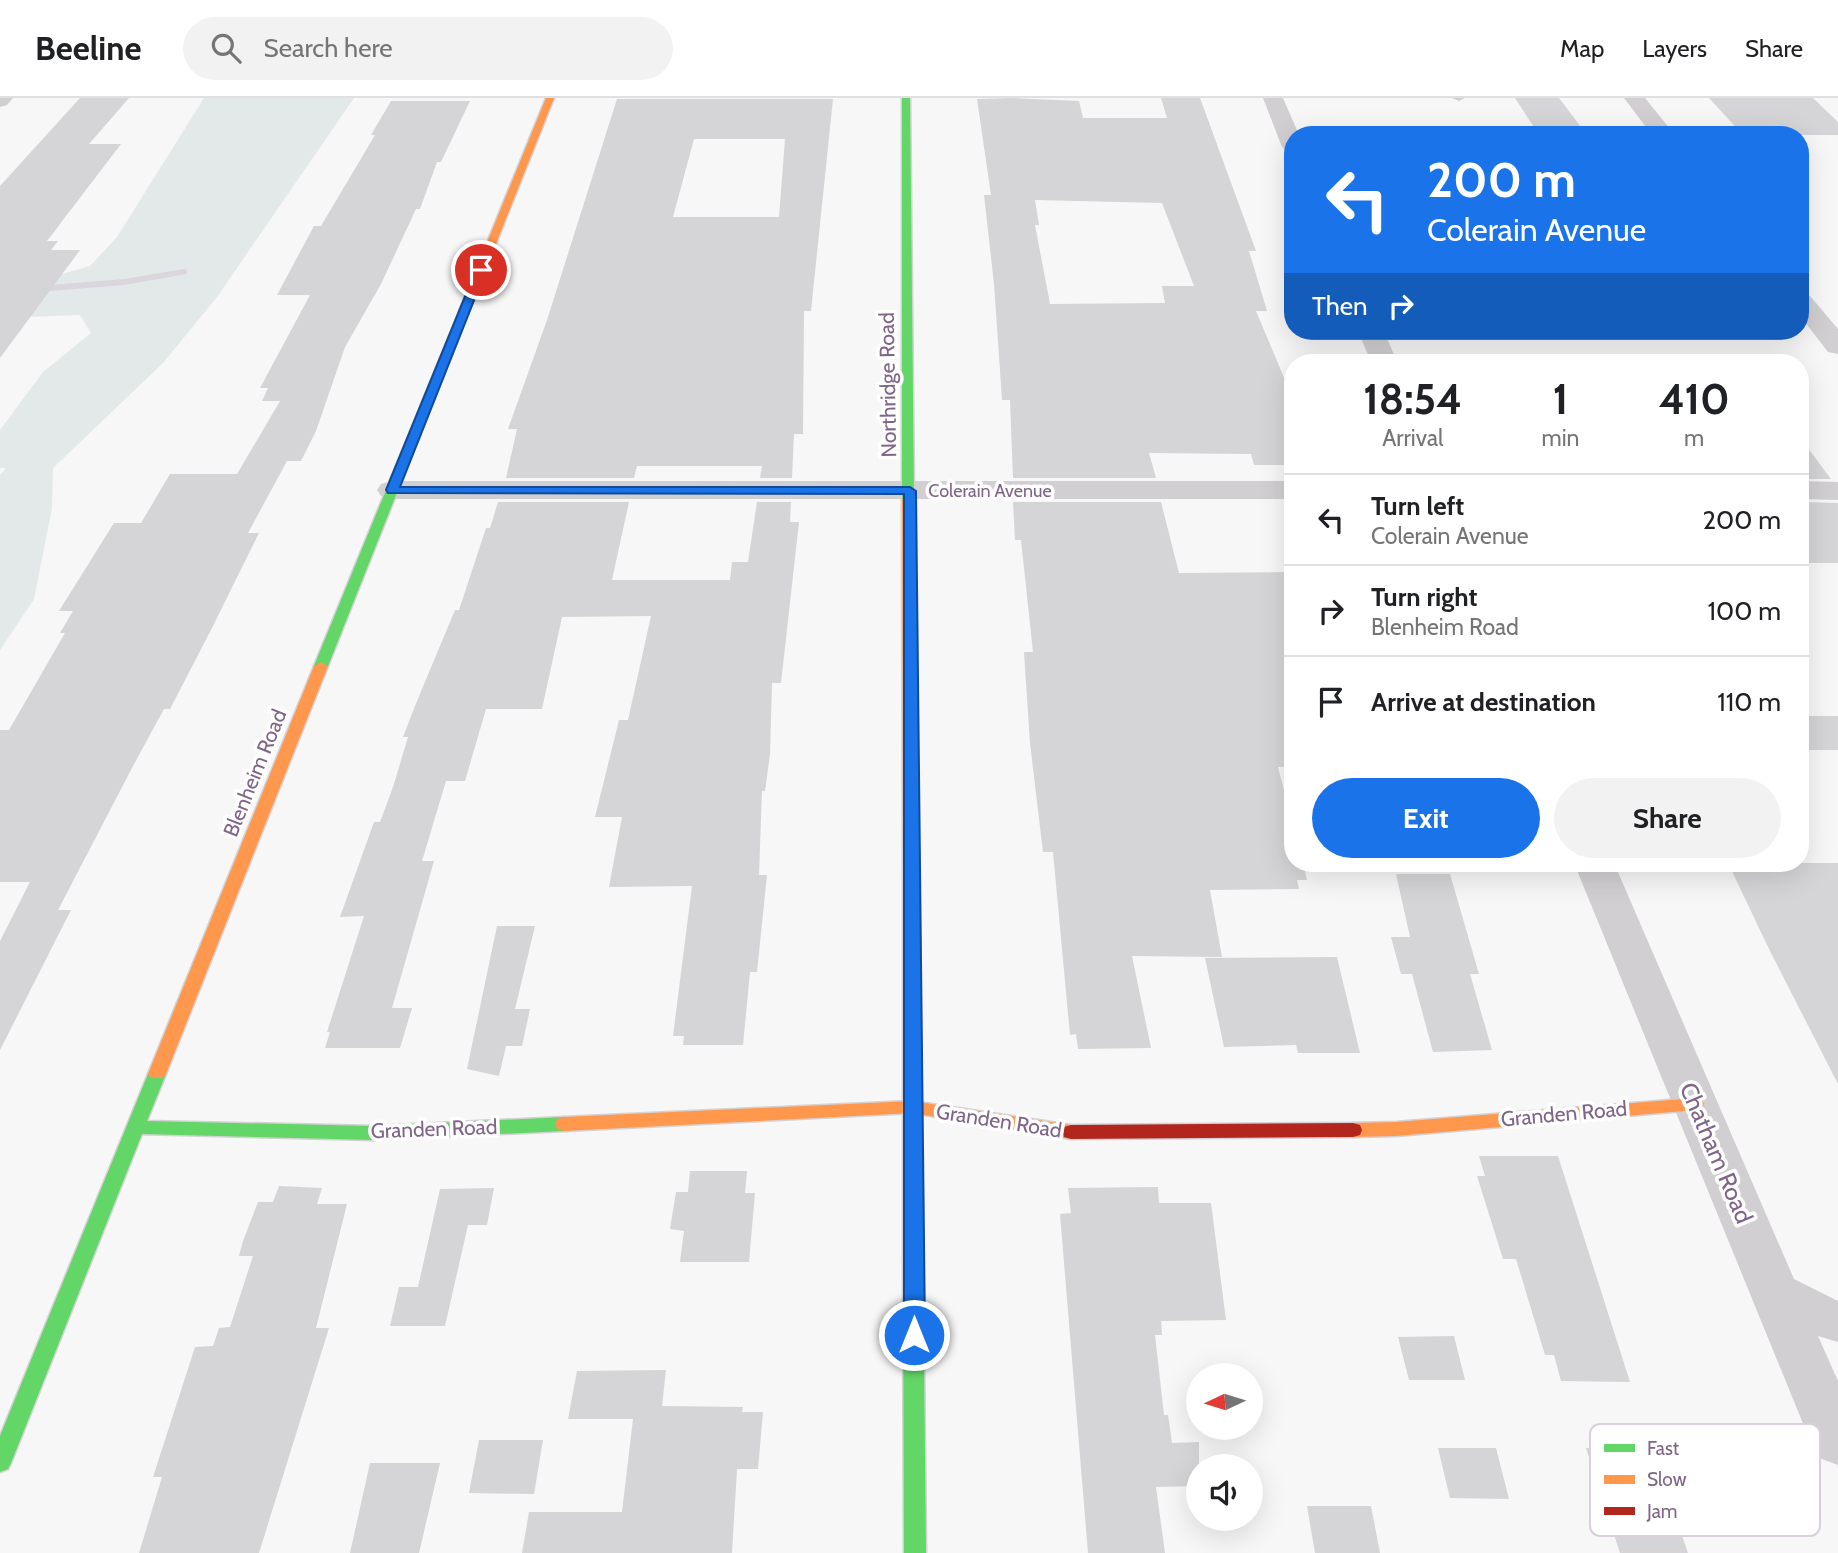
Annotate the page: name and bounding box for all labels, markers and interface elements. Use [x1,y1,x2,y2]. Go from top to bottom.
search box [183,17,673,80]
text: Beeline [35,28,141,68]
icon: search [207,29,245,67]
text: Search here [263,32,393,64]
text: Map [1560,34,1604,63]
text: Layers [1642,34,1707,63]
text: Share [1745,34,1803,63]
text: 200 m [1427,150,1576,209]
icon: left [1312,154,1403,245]
text: Colerain Avenue [1427,210,1646,249]
pin [451,240,511,300]
icon: arrive [462,251,500,289]
icon: right [1382,287,1420,325]
text: Then [1312,290,1368,322]
street label: Northridge Road [874,312,901,458]
text: 18:54 [1363,373,1462,425]
text: 1 [1553,373,1568,425]
text: 410 [1659,373,1730,425]
text: Arrival [1382,424,1443,452]
text: min [1541,424,1579,452]
text: m [1684,424,1704,452]
street label: Colerain Avenue [928,480,1052,502]
text: Turn left [1371,490,1464,522]
icon: left [1312,501,1350,539]
text: 200 m [1702,504,1781,536]
text: Colerain Avenue [1371,522,1529,550]
text: Turn right [1371,581,1477,613]
icon: right [1312,592,1350,630]
text: 100 m [1708,595,1781,627]
text: Blenheim Road [1371,613,1519,641]
icon: arrive [1312,683,1350,721]
text: Arrive at destination [1371,686,1596,718]
text: 110 m [1717,686,1781,718]
street label: Blenheim Road [218,706,291,840]
button: Exit [1312,778,1540,858]
button: Share [1554,778,1781,858]
street label: Chatham Road [1674,1078,1759,1228]
street label: Granden Road [1500,1096,1628,1131]
street label: Granden Road [935,1098,1064,1143]
street label: Granden Road [370,1114,498,1143]
position arrow [877,1298,951,1372]
north arrow [1186,1363,1264,1440]
map controls [1186,1363,1263,1531]
legend [1590,1424,1820,1536]
text: Fast [1647,1437,1680,1460]
button: sound [1186,1454,1263,1531]
text: Slow [1647,1468,1687,1491]
text: Jam [1646,1500,1677,1523]

